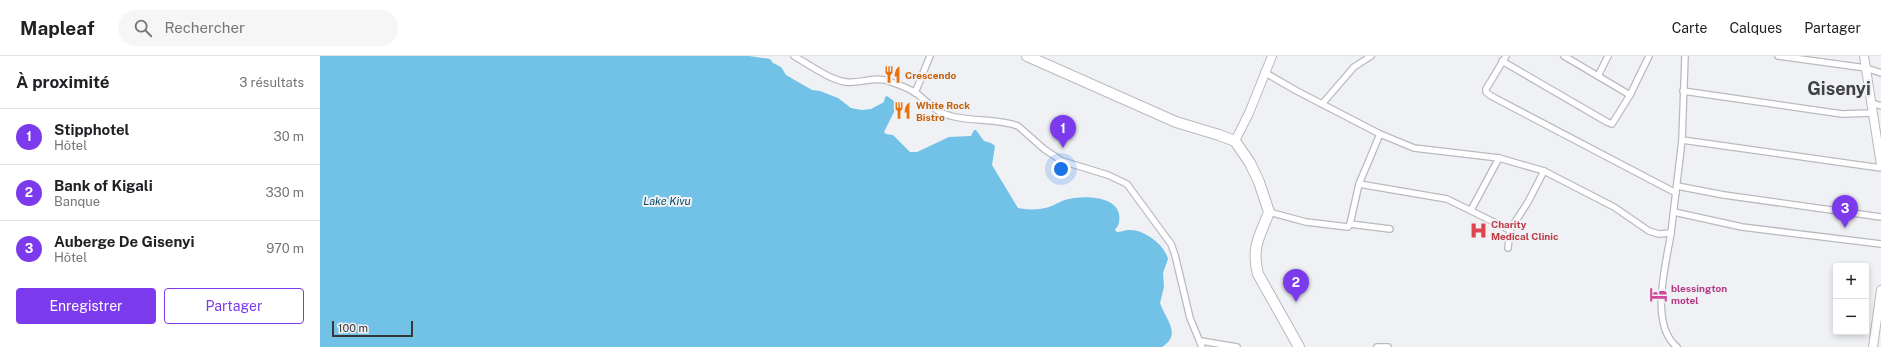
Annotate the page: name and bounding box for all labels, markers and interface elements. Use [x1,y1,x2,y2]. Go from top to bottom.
search box [118,10,398,46]
text: Mapleaf [20,17,94,39]
icon: search [132,17,154,39]
text: Rechercher [164,19,245,36]
text: Carte [1672,20,1708,36]
text: Calques [1730,20,1782,36]
text: Partager [1804,20,1861,36]
restaurant icon: Crescendo [882,65,902,85]
place label: Crescendo [905,69,957,81]
text: À proximité [16,72,110,92]
text: 3 résultats [239,75,304,90]
district label: Gisenyi [1807,78,1871,99]
place label: White Rock Bistro [916,99,970,123]
restaurant icon: White Rock Bistro [893,101,913,121]
pin: 1 [1050,115,1076,148]
text: Stipphotel [54,121,130,138]
text: 1 [26,129,32,144]
text: 30 m [274,129,304,144]
text: Hôtel [54,138,87,153]
your location [1051,159,1071,179]
text: Bank of Kigali [54,177,153,194]
text: 2 [25,185,33,200]
text: 330 m [265,185,304,200]
text: Banque [54,194,100,209]
water label: Lake Kivu [643,195,691,207]
pin: 3 [1832,195,1858,228]
place label: Charity Medical Clinic [1491,218,1559,242]
hospital icon: Charity Medical Clinic [1468,220,1488,240]
text: Auberge De Gisenyi [54,233,195,250]
text: 3 [25,241,33,256]
text: 970 m [266,241,304,256]
text: Hôtel [54,250,87,265]
map controls [1833,263,1869,335]
button: + [1833,263,1869,299]
pin: 2 [1283,269,1309,302]
place label: blessington motel [1671,282,1727,306]
hotel icon: blessington motel [1648,284,1668,304]
button: Enregistrer [16,288,156,324]
button: Partager [164,288,304,324]
button: − [1833,299,1869,335]
scale bar [332,319,413,338]
text: 100 m [338,322,368,334]

